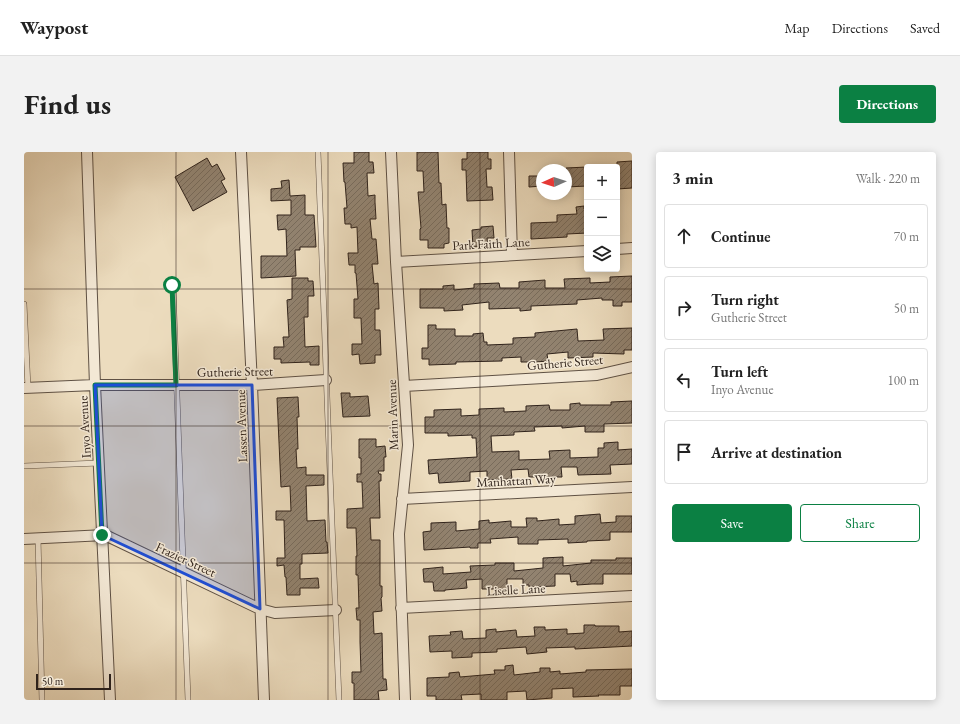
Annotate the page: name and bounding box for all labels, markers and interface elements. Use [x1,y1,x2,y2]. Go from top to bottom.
text: Waypost [20,15,88,40]
text: Map [784,19,810,37]
text: Directions [832,19,888,37]
text: Saved [910,19,940,37]
button: Directions [839,85,936,123]
text: Find us [24,86,111,122]
north arrow [536,164,572,200]
map controls [584,164,620,272]
button: + [584,164,620,200]
text: 3 min [672,167,713,189]
text: Walk · 220 m [856,170,920,187]
button: − [584,200,620,236]
icon: ahead [673,225,695,247]
text: Continue [711,227,771,246]
text: 70 m [894,228,919,245]
street label: Park Faith Lane [452,233,530,254]
button: layers [584,236,620,272]
route start [163,276,181,294]
text: Turn right [711,290,779,309]
icon: right [673,297,695,319]
text: 50 m [894,300,919,317]
text: Gutherie Street [711,309,787,326]
street label: Gutherie Street [526,351,604,374]
street label: Gutherie Street [197,362,273,381]
text: Turn left [711,362,768,381]
icon: left [673,369,695,391]
text: 100 m [888,372,919,389]
street label: Marin Avenue [383,379,402,451]
text: Inyo Avenue [711,381,773,398]
street label: Lassen Avenue [232,389,251,463]
street label: Inyo Avenue [74,395,95,459]
icon: arrive [673,441,695,463]
text: Arrive at destination [711,443,842,462]
street label: Manhattan Way [476,470,557,491]
button: Save [672,504,792,542]
button: Share [800,504,920,542]
route end [93,526,111,544]
street label: Frazier Street [153,538,219,581]
street label: Liselle Lane [486,579,546,600]
scale bar [36,672,111,691]
text: 50 m [42,674,63,688]

